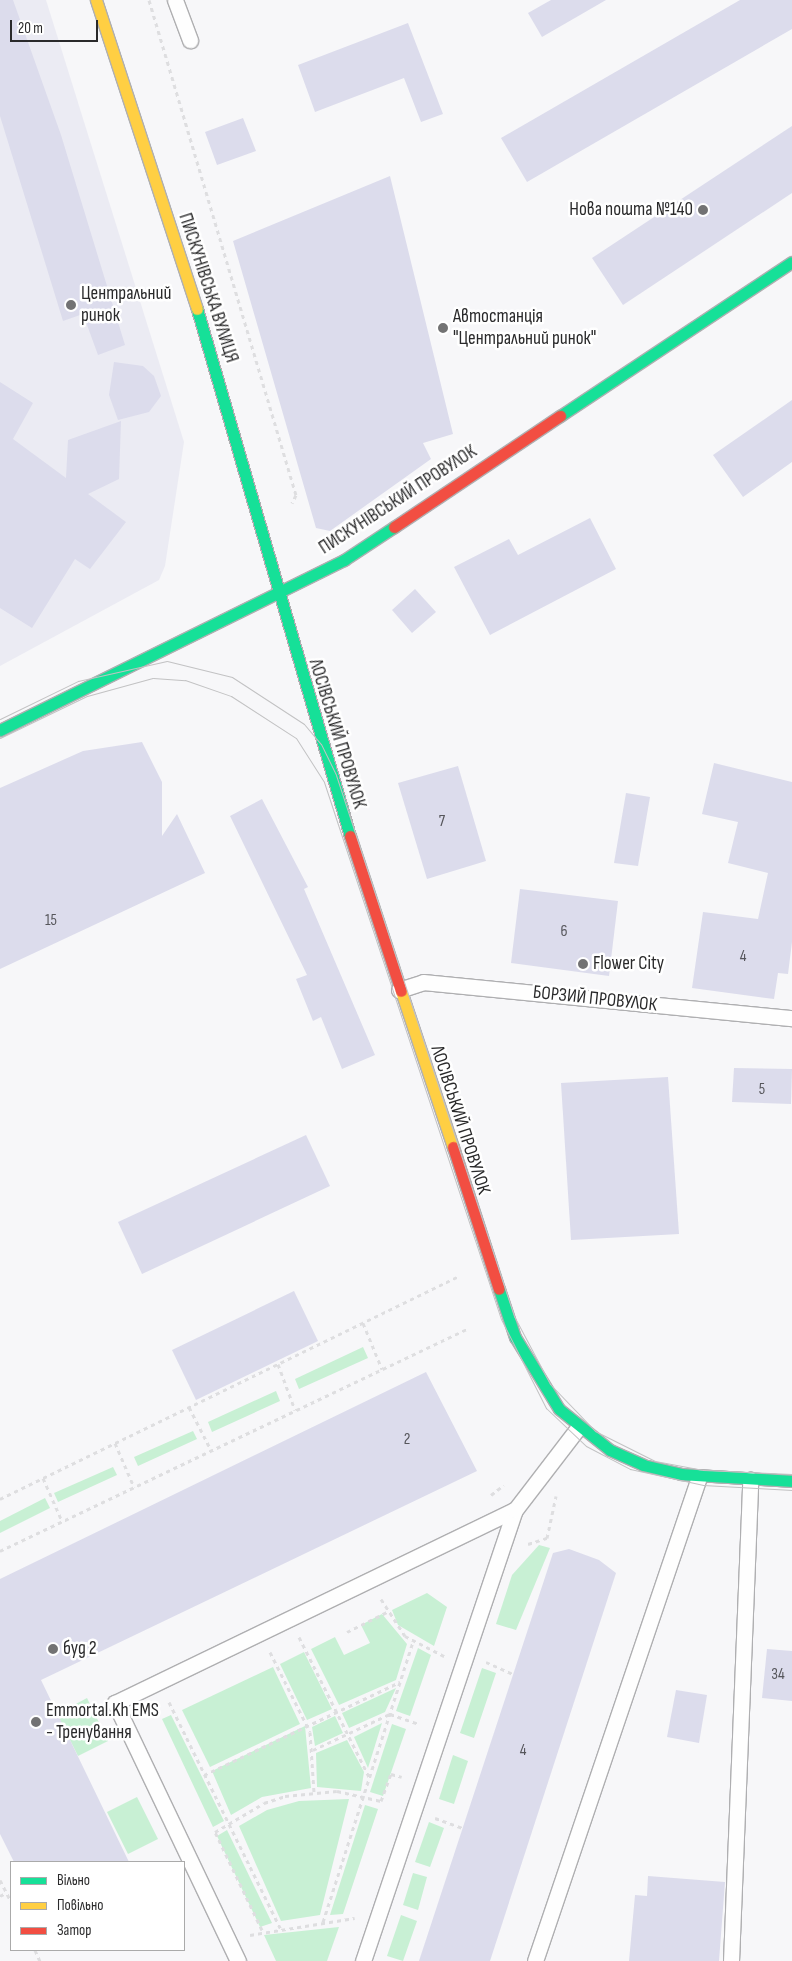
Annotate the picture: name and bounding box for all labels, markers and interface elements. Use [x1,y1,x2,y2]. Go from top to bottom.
scale bar [12,10,100,42]
text: 20 m [18,19,43,38]
place label: Нова пошта №140 [569,199,693,221]
marker: Нова пошта №140 [697,204,709,216]
street label: ПИСКУНІВСЬКА ВУЛИЦЯ [173,210,243,366]
place label: Центральний ринок [81,283,171,327]
marker: Центральний ринок [65,299,77,311]
place label: Автостанція "Центральний ринок" [453,306,596,350]
marker: Автостанція "Центральний ринок" [437,322,449,334]
street label: ПИСКУНІВСЬКИЙ ПРОВУЛОК [315,440,481,560]
street label: ЛОСІВСЬКИЙ ПРОВУЛОК [303,656,371,812]
house number: 7 [439,812,445,832]
house number: 15 [45,911,57,931]
house number: 6 [560,922,568,942]
house number: 4 [740,947,746,967]
place label: Flower City [593,953,664,975]
marker: Flower City [577,958,589,970]
street label: БОРЗИЙ ПРОВУЛОК [532,981,658,1017]
street label: ЛОСІВСЬКИЙ ПРОВУЛОК [425,1043,495,1197]
house number: 5 [759,1080,765,1100]
house number: 2 [404,1430,410,1450]
place label: буд 2 [63,1638,97,1660]
marker: буд 2 [47,1643,59,1655]
house number: 34 [771,1665,785,1685]
place label: Emmortal.Kh EMS - Тренування [46,1700,159,1744]
marker: Emmortal.Kh EMS - Тренування [30,1716,42,1728]
house number: 4 [520,1741,526,1761]
legend [10,1861,185,1951]
text: Вільно [57,1871,90,1890]
text: Повільно [57,1896,103,1915]
text: Затор [57,1921,91,1940]

